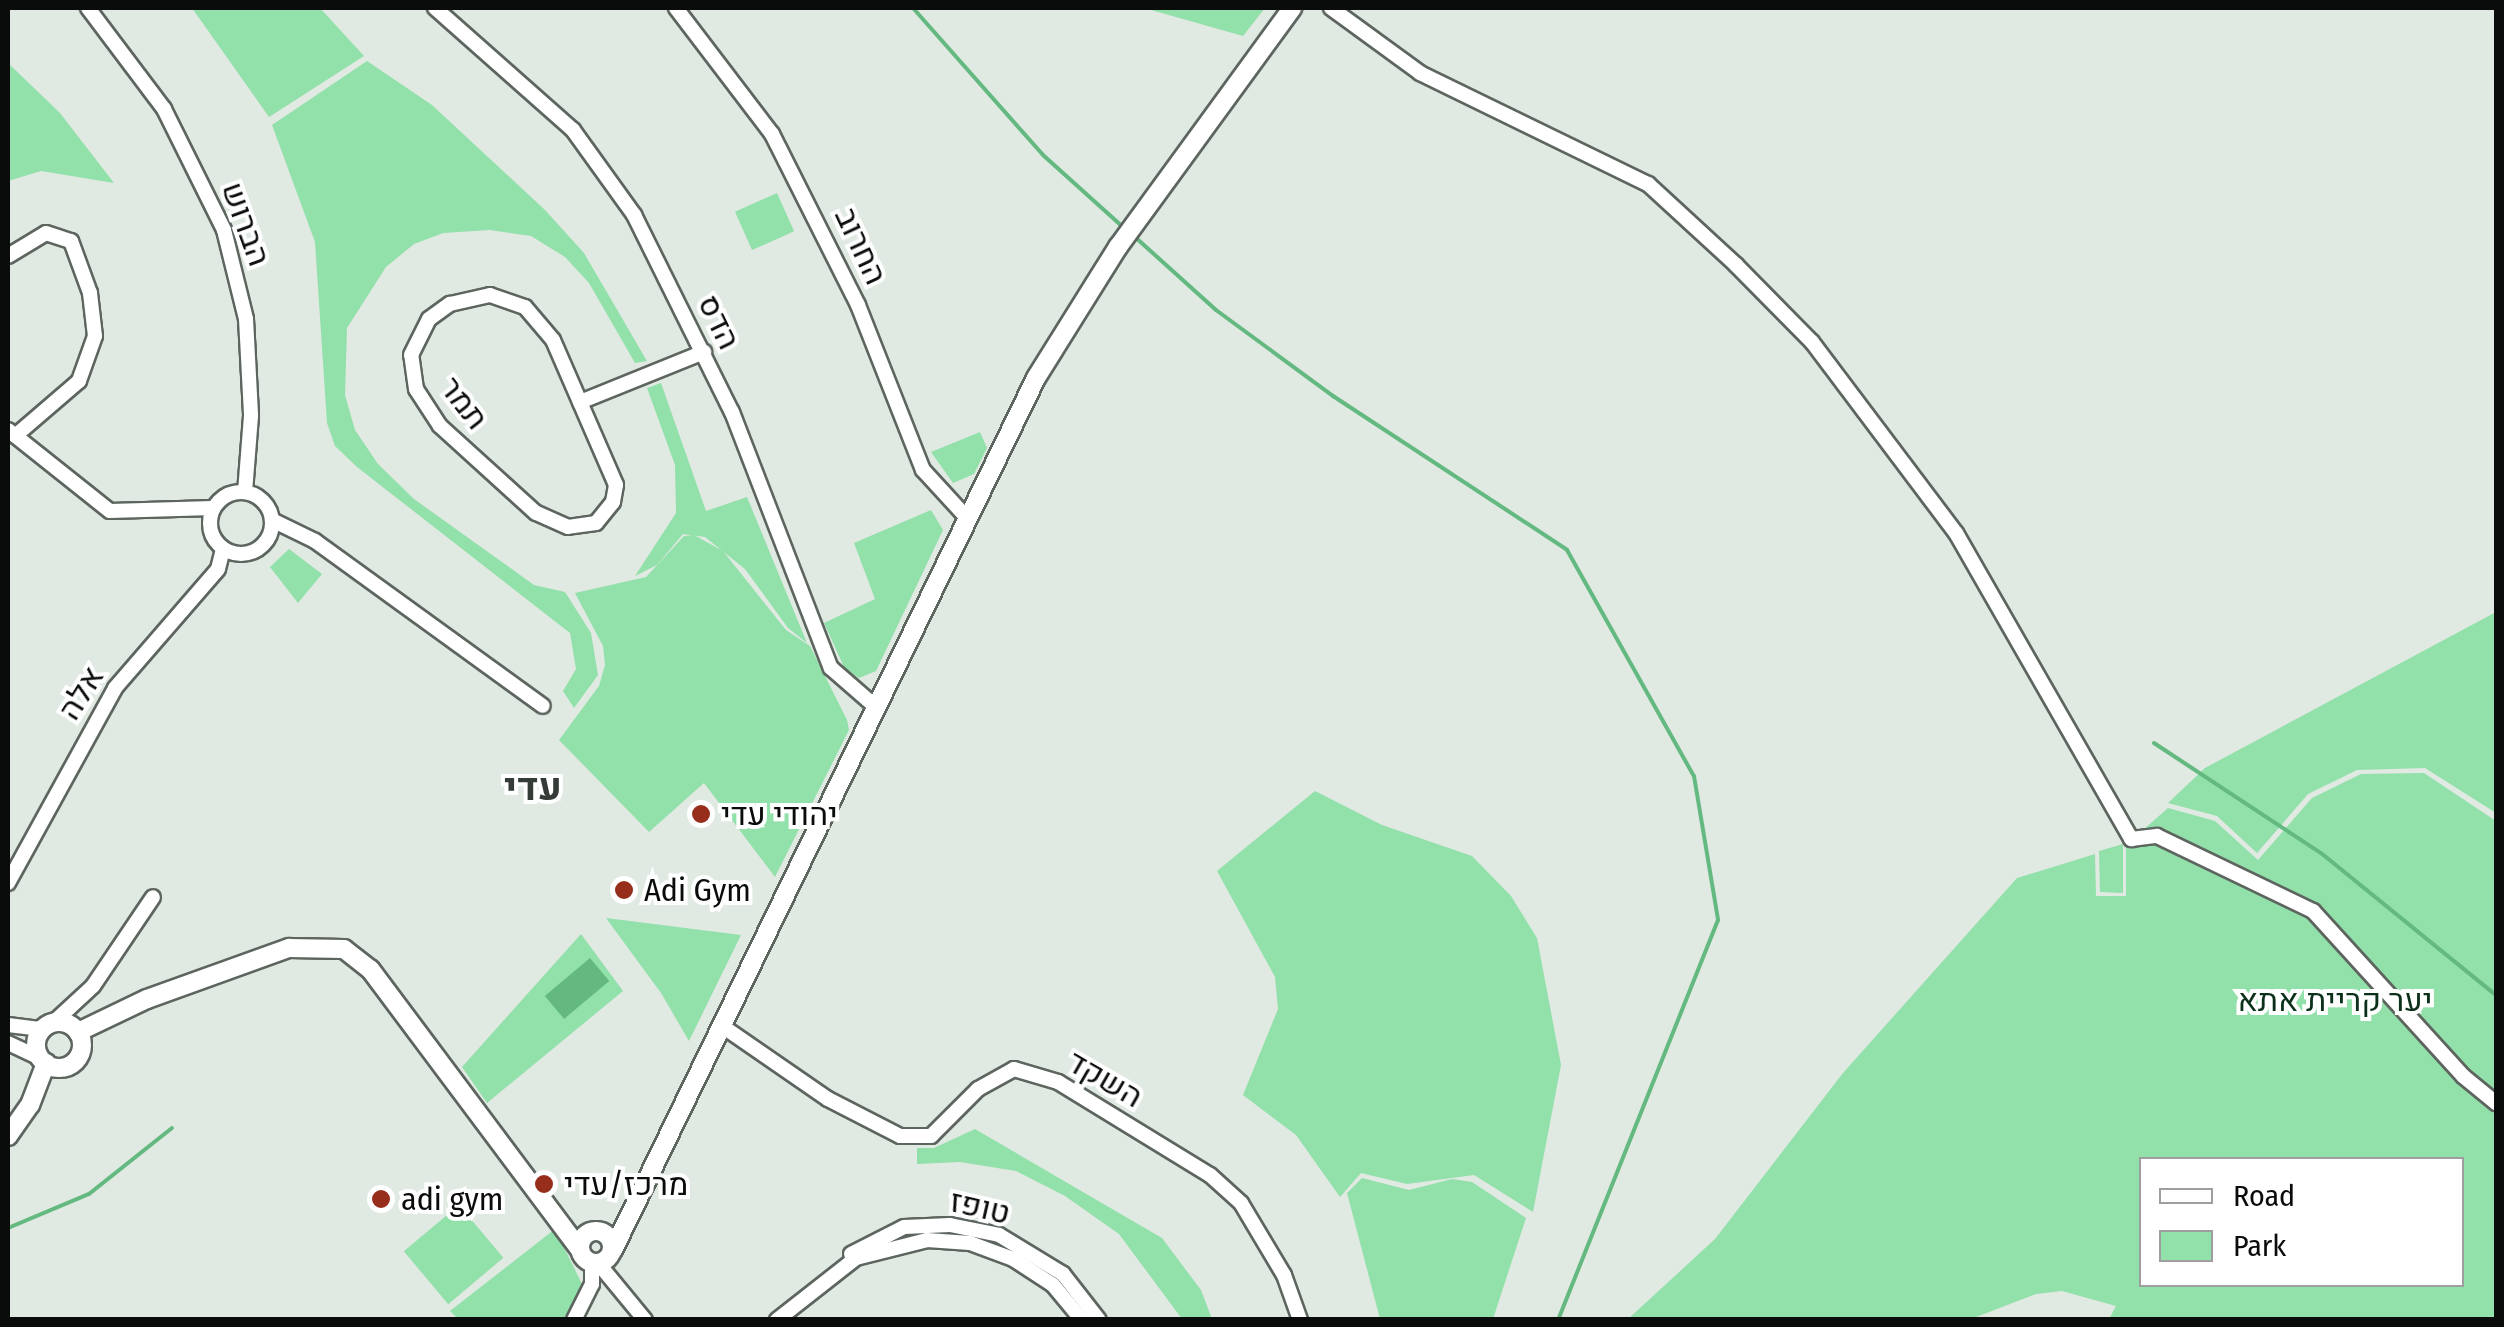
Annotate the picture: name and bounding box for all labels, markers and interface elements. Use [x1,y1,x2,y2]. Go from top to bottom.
street label: הברוש [213,177,279,271]
street label: החרוב [827,202,895,290]
street label: הדס [689,288,749,356]
street label: תמר [432,369,496,437]
street label: אלה [50,659,112,727]
district label: עדי [504,765,562,811]
place label: יהודי עדי [721,795,838,833]
marker: יהודי עדי [690,803,712,825]
place label: Adi Gym [644,871,751,909]
marker: Adi Gym [613,879,635,901]
park label: יער קריית אתא [2238,981,2432,1019]
street label: השקד [1060,1042,1150,1116]
legend [2139,1157,2464,1287]
place label: מרכז/עדי [564,1165,688,1203]
marker: מרכז/עדי [533,1173,555,1195]
text: Road [2233,1178,2295,1214]
place label: adi gym [401,1180,503,1218]
street label: טופז [946,1181,1014,1233]
marker: adi gym [370,1188,392,1210]
text: Park [2233,1228,2286,1264]

